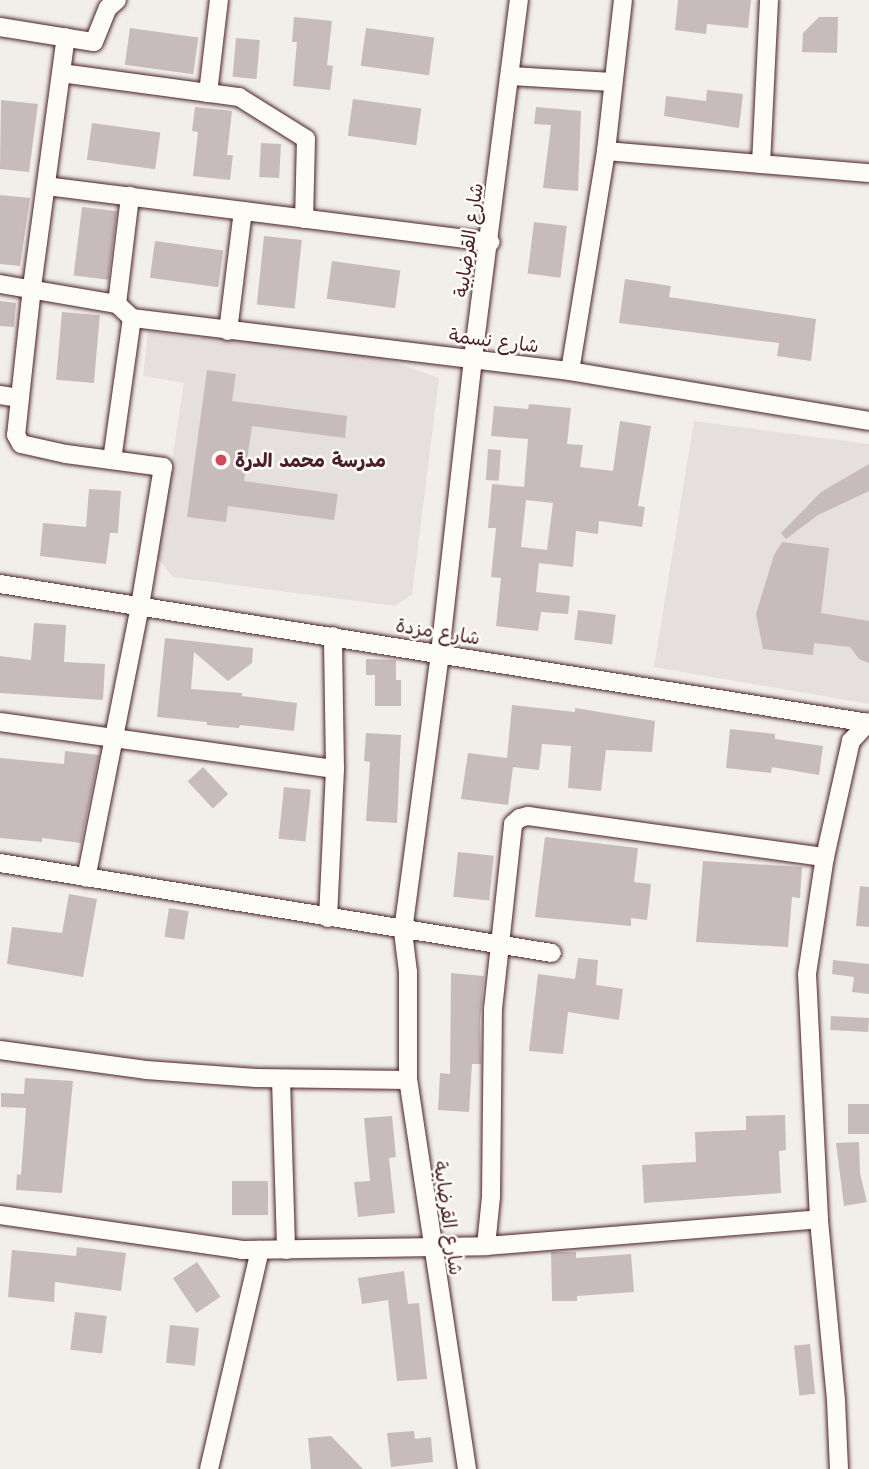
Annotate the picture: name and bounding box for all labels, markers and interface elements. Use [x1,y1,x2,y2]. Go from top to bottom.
street label: شارع القرضابية [449,181,487,299]
street label: شارع نسمة [448,323,540,357]
place label: مدرسة محمد الدرة [235,449,386,471]
marker: مدرسة محمد الدرة [213,452,229,468]
street label: شارع مزدة [394,613,482,649]
street label: شارع القرضابية [430,1159,468,1277]

